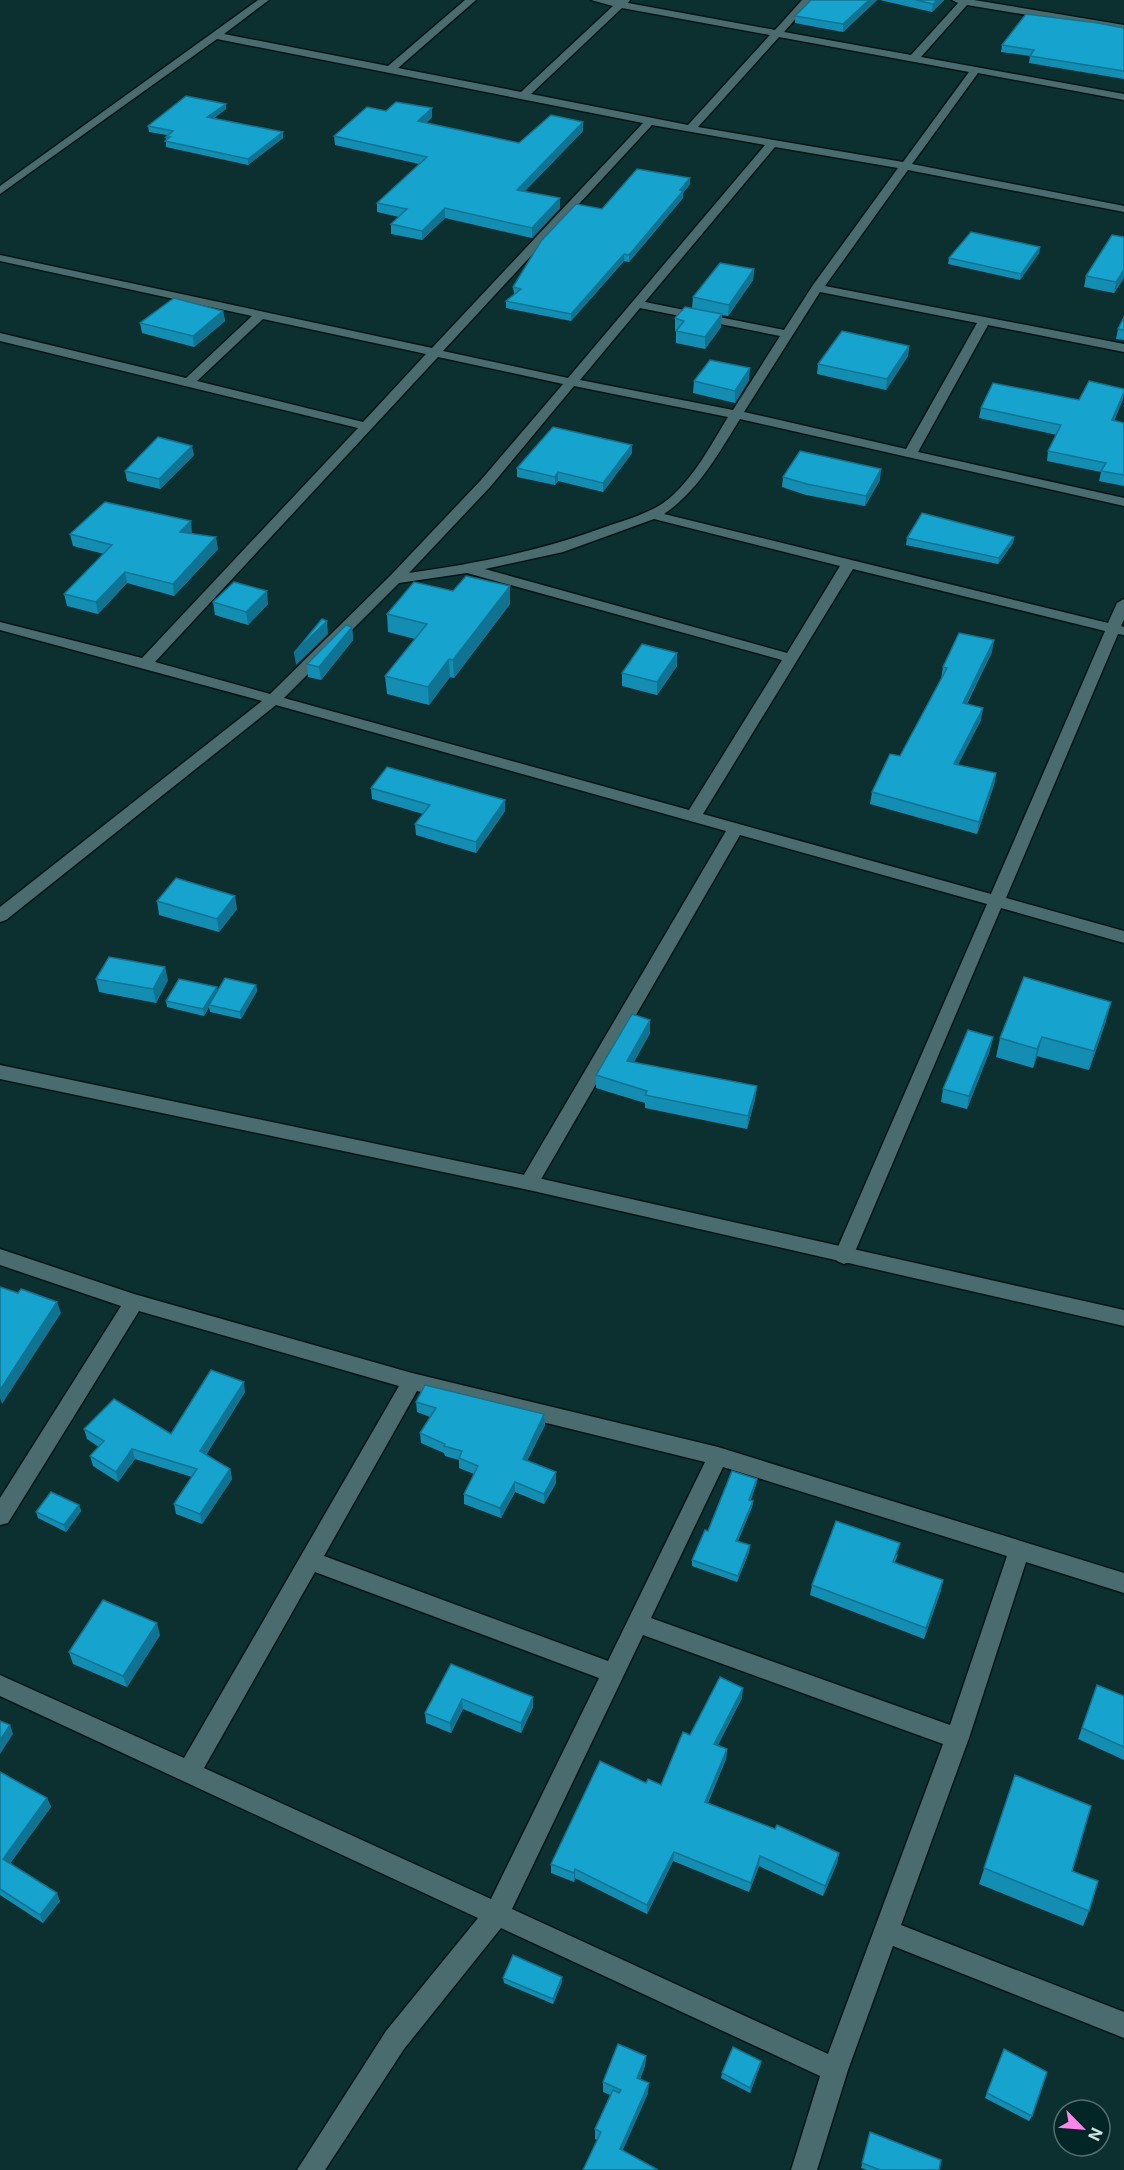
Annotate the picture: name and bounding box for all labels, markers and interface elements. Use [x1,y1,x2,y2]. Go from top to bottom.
north arrow [1052,2098,1112,2158]
text: N [1084,2125,1107,2144]

